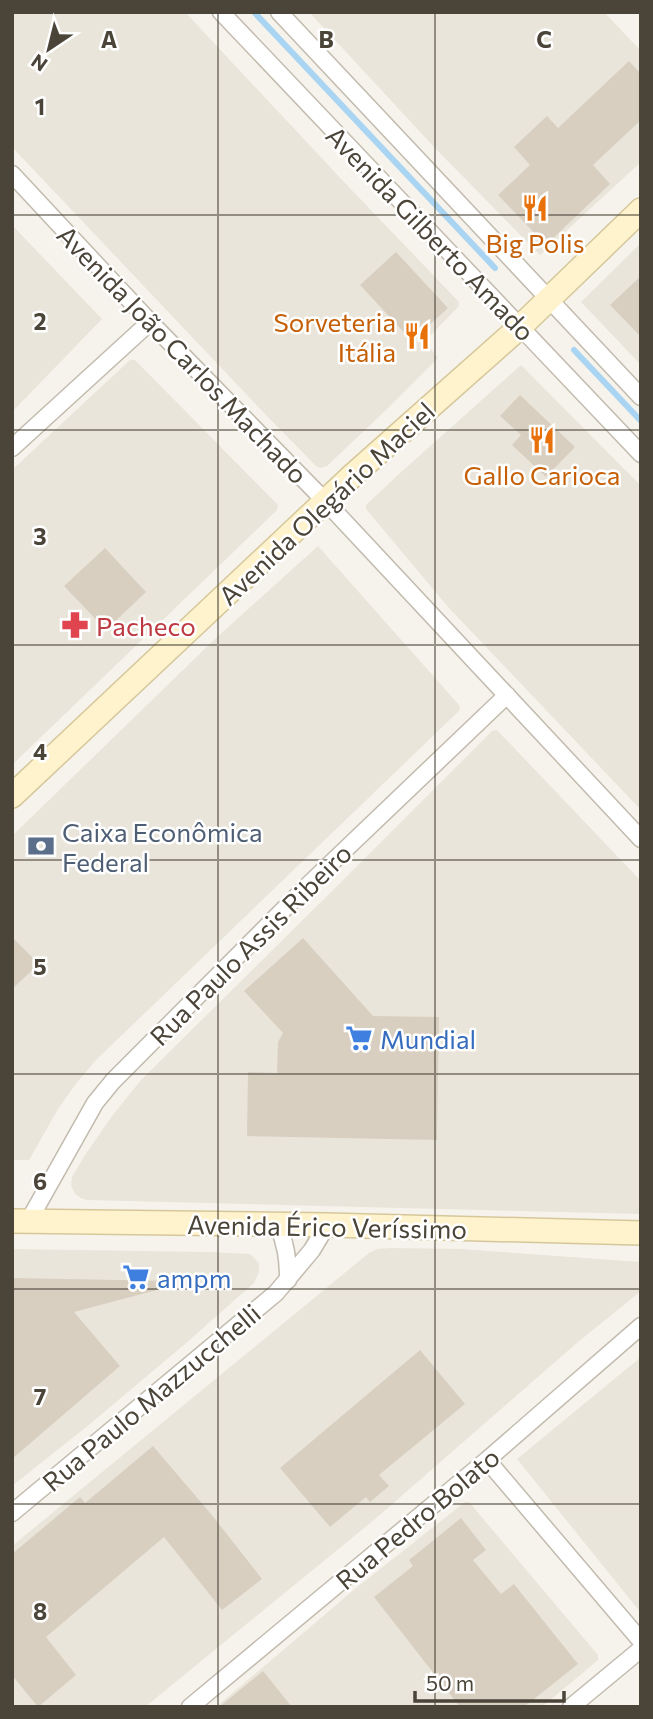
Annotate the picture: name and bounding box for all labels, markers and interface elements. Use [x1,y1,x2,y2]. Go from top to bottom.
north arrow [14,14,84,84]
text: A [101,25,118,53]
text: B [318,25,334,53]
text: C [536,25,552,53]
text: N [27,50,51,77]
text: 1 [35,92,45,120]
street label: Avenida Gilberto Amado [320,119,542,347]
restaurant icon: Big Polis [520,193,550,223]
street label: Avenida João Carlos Machado [52,219,314,489]
place label: Big Polis [485,227,585,258]
place label: Sorveteria Itália [274,306,396,367]
text: 2 [33,307,47,335]
restaurant icon: Sorveteria Itália [402,321,432,351]
street label: Avenida Olegário Maciel [212,395,440,611]
restaurant icon: Gallo Carioca [527,425,557,455]
place label: Gallo Carioca [464,459,620,490]
text: 3 [33,522,47,550]
pharmacy icon: Pacheco [60,610,90,640]
place label: Pacheco [96,610,196,641]
text: 4 [33,737,47,765]
place label: Caixa Econômica Federal [62,816,263,877]
bank icon: Caixa Econômica Federal [26,831,56,861]
street label: Rua Paulo Assis Ribeiro [143,837,357,1051]
text: 5 [33,952,47,980]
supermarket icon: Mundial [344,1023,374,1053]
place label: Mundial [380,1023,476,1054]
text: 6 [33,1167,47,1195]
street label: Avenida Érico Veríssimo [187,1208,467,1244]
supermarket icon: ampm [121,1262,151,1292]
place label: ampm [157,1262,231,1293]
street label: Rua Paulo Mazzucchelli [36,1297,266,1497]
text: 7 [34,1382,46,1410]
street label: Rua Pedro Bolato [329,1441,505,1595]
text: 8 [33,1597,47,1625]
scale bar [415,1660,564,1704]
text: 50 m [426,1670,474,1695]

